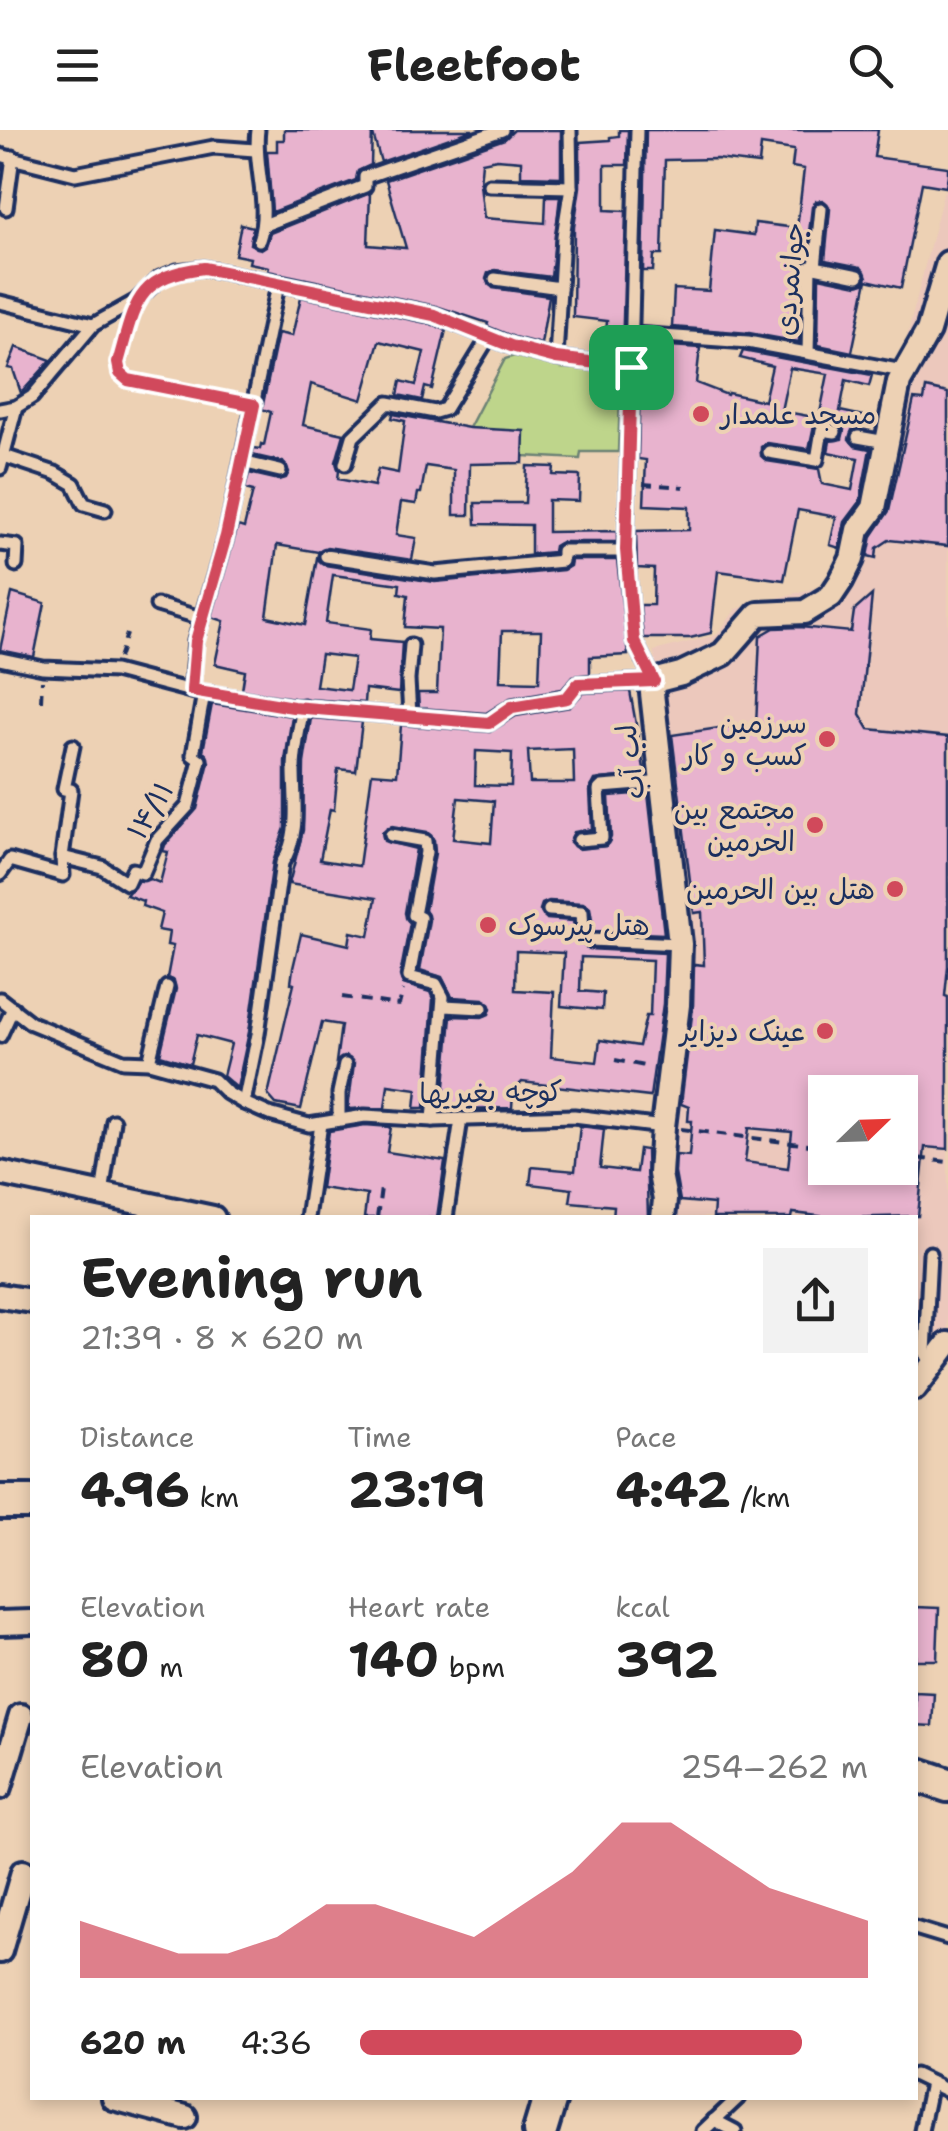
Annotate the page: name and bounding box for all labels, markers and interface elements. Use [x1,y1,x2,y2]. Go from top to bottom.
text: Fleetfoot [367,35,581,95]
icon: menu [50,38,105,93]
icon: search [843,38,898,93]
street label: جوانمردی [765,221,813,337]
pin [589,325,674,410]
icon: arrive [604,340,659,395]
place label: مسجد علمدار [719,395,876,433]
marker: مسجد علمدار [690,403,712,425]
place label: سرزمین کسب و کار [681,704,807,774]
street label: لب آب [607,722,653,802]
marker: سرزمین کسب و کار [816,728,838,750]
street label: ۱۴/۱۱ [118,774,182,846]
place label: مجتمع بین الحرمین [674,790,795,860]
marker: مجتمع بین الحرمین [804,814,826,836]
place label: هتل بین‌ الحرمین [686,870,875,908]
marker: هتل بین‌ الحرمین [884,878,906,900]
place label: هتل پیرسوک [508,906,650,944]
marker: هتل پیرسوک [477,914,499,936]
place label: عینک دیزایر [678,1012,805,1050]
marker: عینک دیزایر [814,1020,836,1042]
street label: کوچه بغیریها [419,1072,563,1112]
north arrow [808,1075,918,1185]
map controls [808,1075,918,1185]
text: Evening run [80,1241,423,1315]
button: share [763,1248,868,1353]
text: 21:39 · 8 × 620 m [80,1316,363,1359]
text: Distance [80,1418,195,1456]
text: Time [348,1418,412,1456]
text: Pace [615,1418,677,1456]
text: 4.96 [80,1456,190,1523]
text: 23:19 [348,1456,486,1523]
text: 4:42 [615,1456,731,1523]
text: km [190,1478,239,1516]
text: /km [731,1478,790,1516]
text: Elevation [80,1588,205,1626]
text: Heart rate [348,1588,490,1626]
text: kcal [615,1588,670,1626]
text: 80 [80,1626,150,1693]
text: 140 [348,1626,439,1693]
text: 392 [615,1626,718,1693]
text: m [150,1648,183,1686]
text: bpm [439,1648,505,1686]
text: Elevation [80,1745,223,1788]
text: 254–262 m [680,1745,868,1788]
text: 620 m [80,2021,186,2064]
text: 4:36 [240,2021,312,2064]

